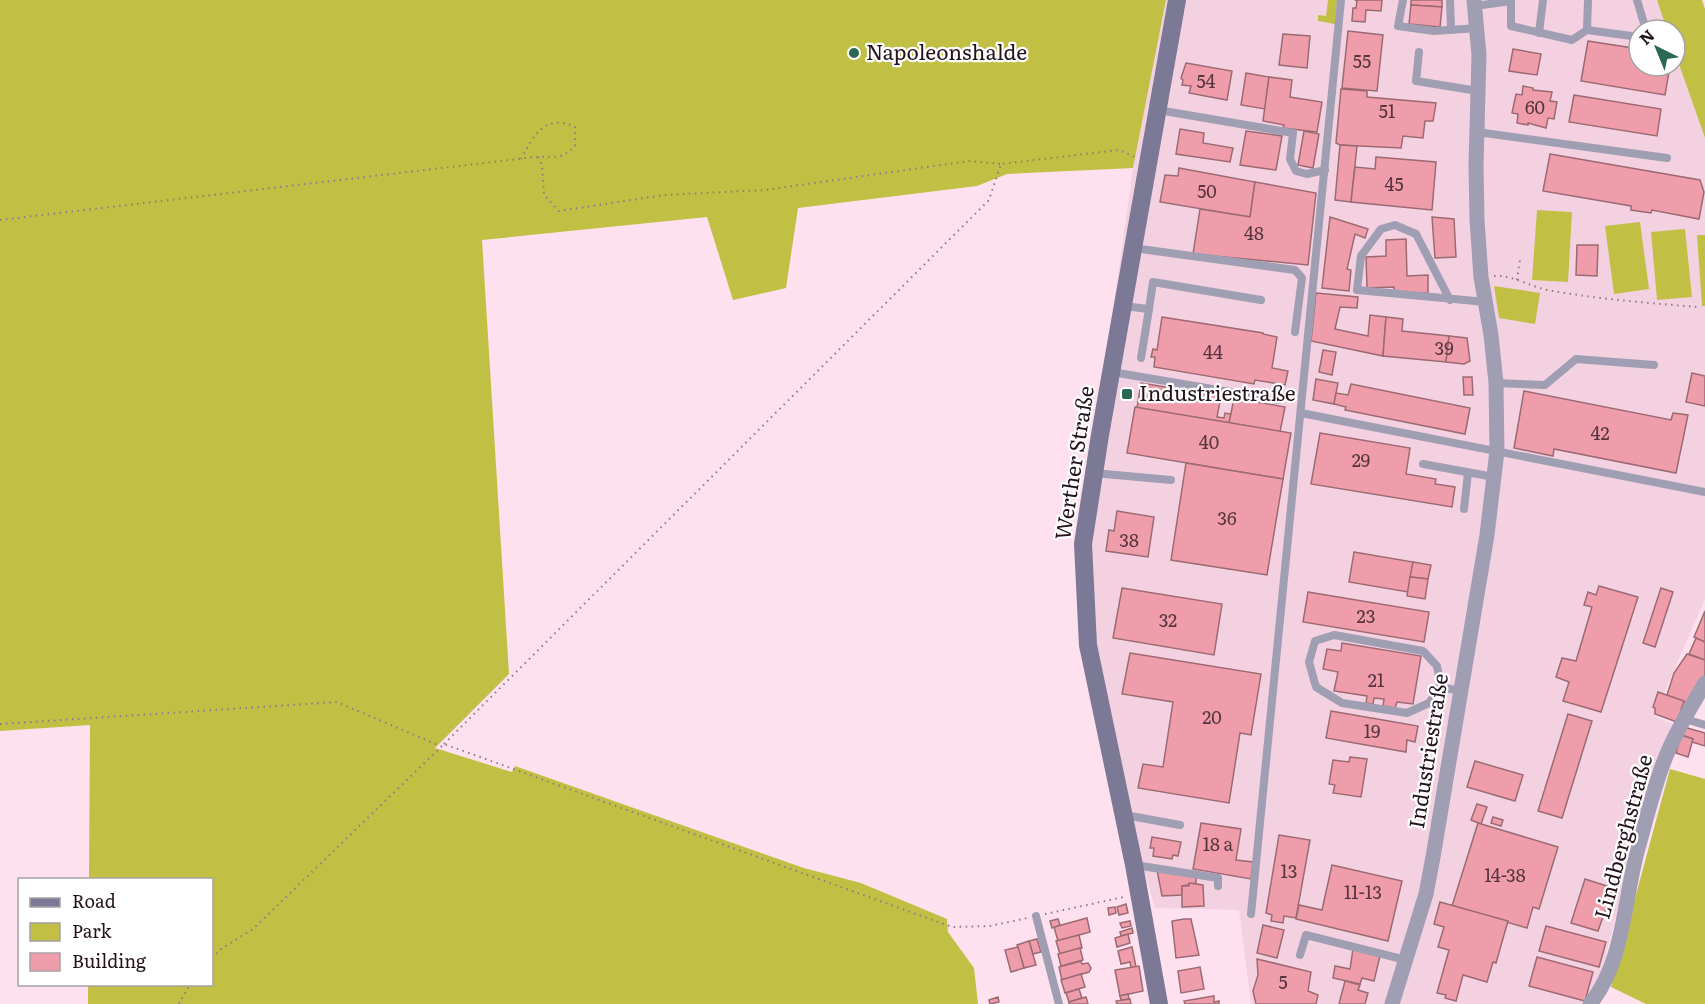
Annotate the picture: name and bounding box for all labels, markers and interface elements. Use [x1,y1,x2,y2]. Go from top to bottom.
north arrow [1627,18,1687,78]
text: N [1633,23,1659,50]
place label: Napoleonshalde [866,35,1027,66]
marker: Napoleonshalde [847,46,861,60]
house number: 55 [1353,47,1371,74]
house number: 54 [1196,67,1216,94]
house number: 60 [1525,93,1545,120]
house number: 51 [1379,97,1395,124]
house number: 45 [1384,170,1404,197]
house number: 50 [1197,177,1217,204]
house number: 48 [1244,219,1264,246]
house number: 39 [1434,334,1454,361]
house number: 44 [1203,338,1223,365]
place label: Industriestraße [1139,376,1296,407]
street label: Werther Straße [1045,383,1100,542]
marker: Industriestraße [1120,387,1134,401]
house number: 42 [1590,419,1610,446]
house number: 40 [1199,428,1219,455]
house number: 29 [1352,446,1370,473]
house number: 36 [1217,504,1237,531]
house number: 38 [1119,526,1139,553]
house number: 23 [1357,602,1375,629]
house number: 32 [1159,606,1177,633]
house number: 21 [1368,666,1384,693]
street label: Industriestraße [1399,671,1454,830]
house number: 20 [1202,703,1222,730]
house number: 19 [1364,717,1380,744]
street label: Lindberghstraße [1585,751,1658,922]
house number: 18 a [1203,830,1234,857]
house number: 13 [1280,857,1298,884]
house number: 14-38 [1484,861,1526,888]
legend [18,878,213,986]
house number: 11-13 [1344,878,1382,905]
text: Road [72,887,116,914]
text: Park [72,917,113,944]
text: Building [72,947,147,974]
house number: 5 [1278,968,1288,995]

